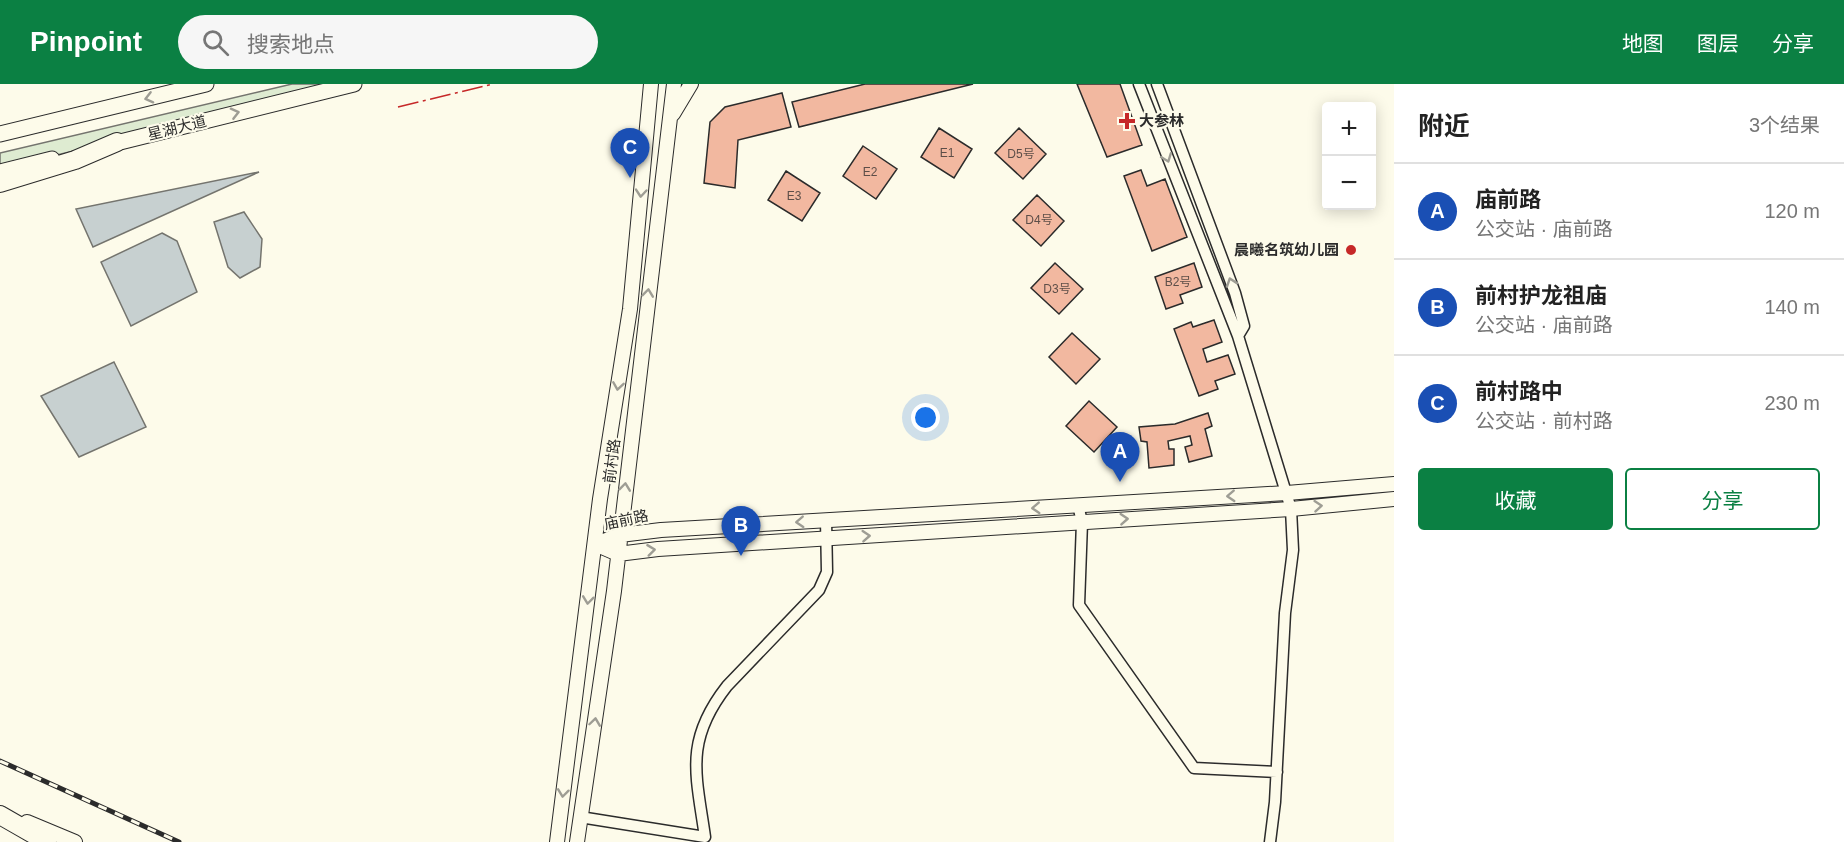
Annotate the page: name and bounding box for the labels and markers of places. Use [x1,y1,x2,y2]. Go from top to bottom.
place label: 大参林 [1139,112,1184,129]
marker: 大参林 [1120,114,1134,128]
pin: C [610,128,650,178]
place label: 晨曦名筑幼儿园 [1234,241,1339,258]
marker: 晨曦名筑幼儿园 [1344,243,1358,257]
pin: A [1100,432,1140,482]
pin: B [722,506,760,556]

